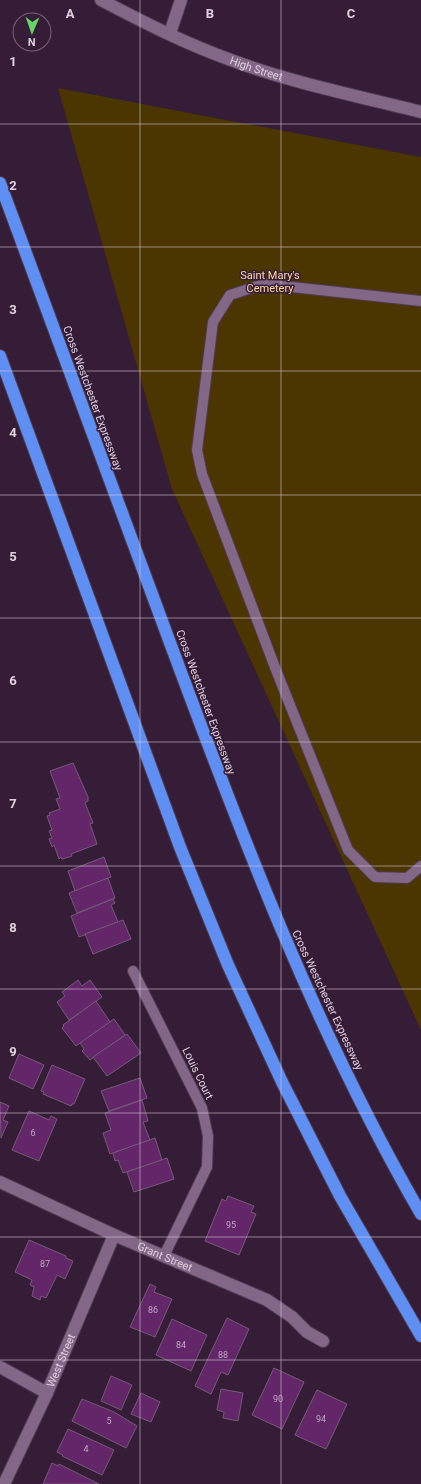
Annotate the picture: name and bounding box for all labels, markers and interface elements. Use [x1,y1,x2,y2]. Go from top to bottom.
text: A [66,6,75,21]
text: B [206,6,214,21]
text: C [347,6,356,21]
north arrow [12,12,52,52]
text: N [27,35,36,48]
text: 1 [9,54,17,69]
street label: High Street [228,54,284,84]
text: 2 [9,178,17,193]
park label: Saint Mary's Cemetery [240,269,300,295]
text: 3 [9,302,17,317]
street label: Cross Westchester Expressway [60,324,125,473]
text: 4 [9,425,17,440]
text: 5 [9,549,17,564]
street label: Cross Westchester Expressway [173,628,238,777]
text: 6 [9,673,17,688]
text: 7 [9,796,17,811]
text: 8 [9,920,17,935]
street label: Cross Westchester Expressway [289,928,366,1073]
text: 9 [9,1044,17,1059]
street label: Louis Court [179,1045,216,1102]
house number: 6 [30,1128,36,1138]
house number: 95 [226,1220,236,1230]
street label: Grant Street [135,1240,195,1275]
house number: 87 [40,1259,50,1269]
house number: 86 [148,1305,158,1315]
street label: West Street [44,1332,78,1389]
house number: 84 [176,1340,186,1350]
house number: 88 [218,1350,228,1360]
house number: 90 [273,1394,283,1404]
house number: 94 [316,1414,326,1424]
house number: 5 [106,1416,112,1426]
house number: 4 [83,1444,89,1454]

